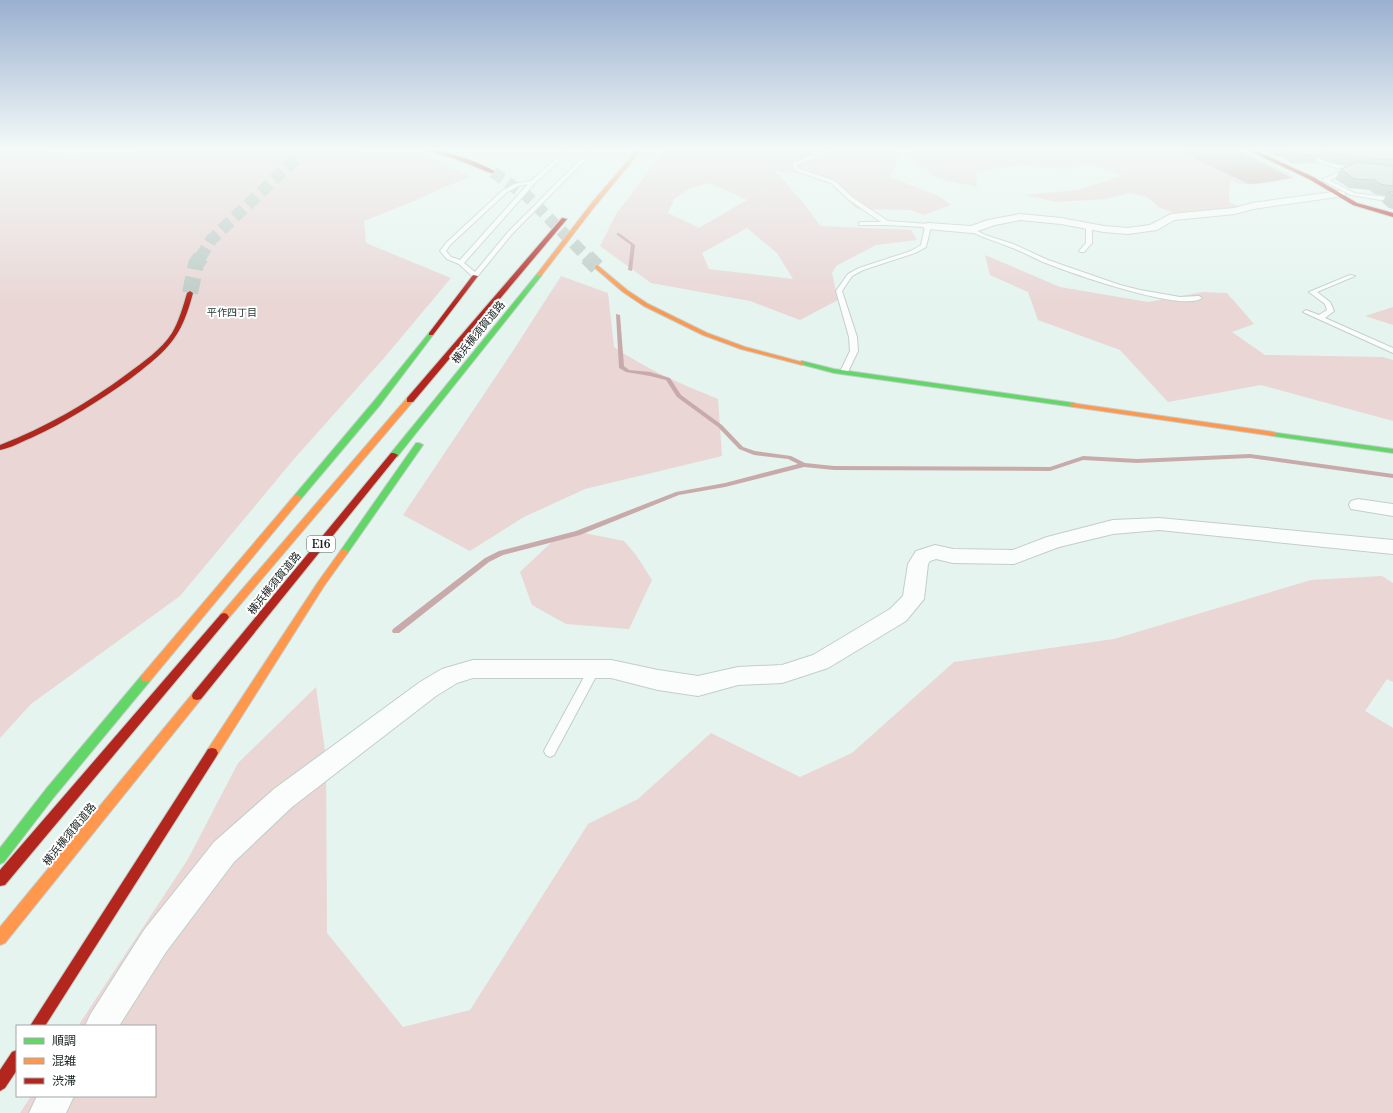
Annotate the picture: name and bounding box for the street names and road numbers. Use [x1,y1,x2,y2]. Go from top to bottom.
street label: 横浜横須賀道路 [448,298,508,366]
road number: E16 [307,536,335,552]
street label: 横浜横須賀道路 [244,549,304,617]
street label: 横浜横須賀道路 [39,800,99,868]

